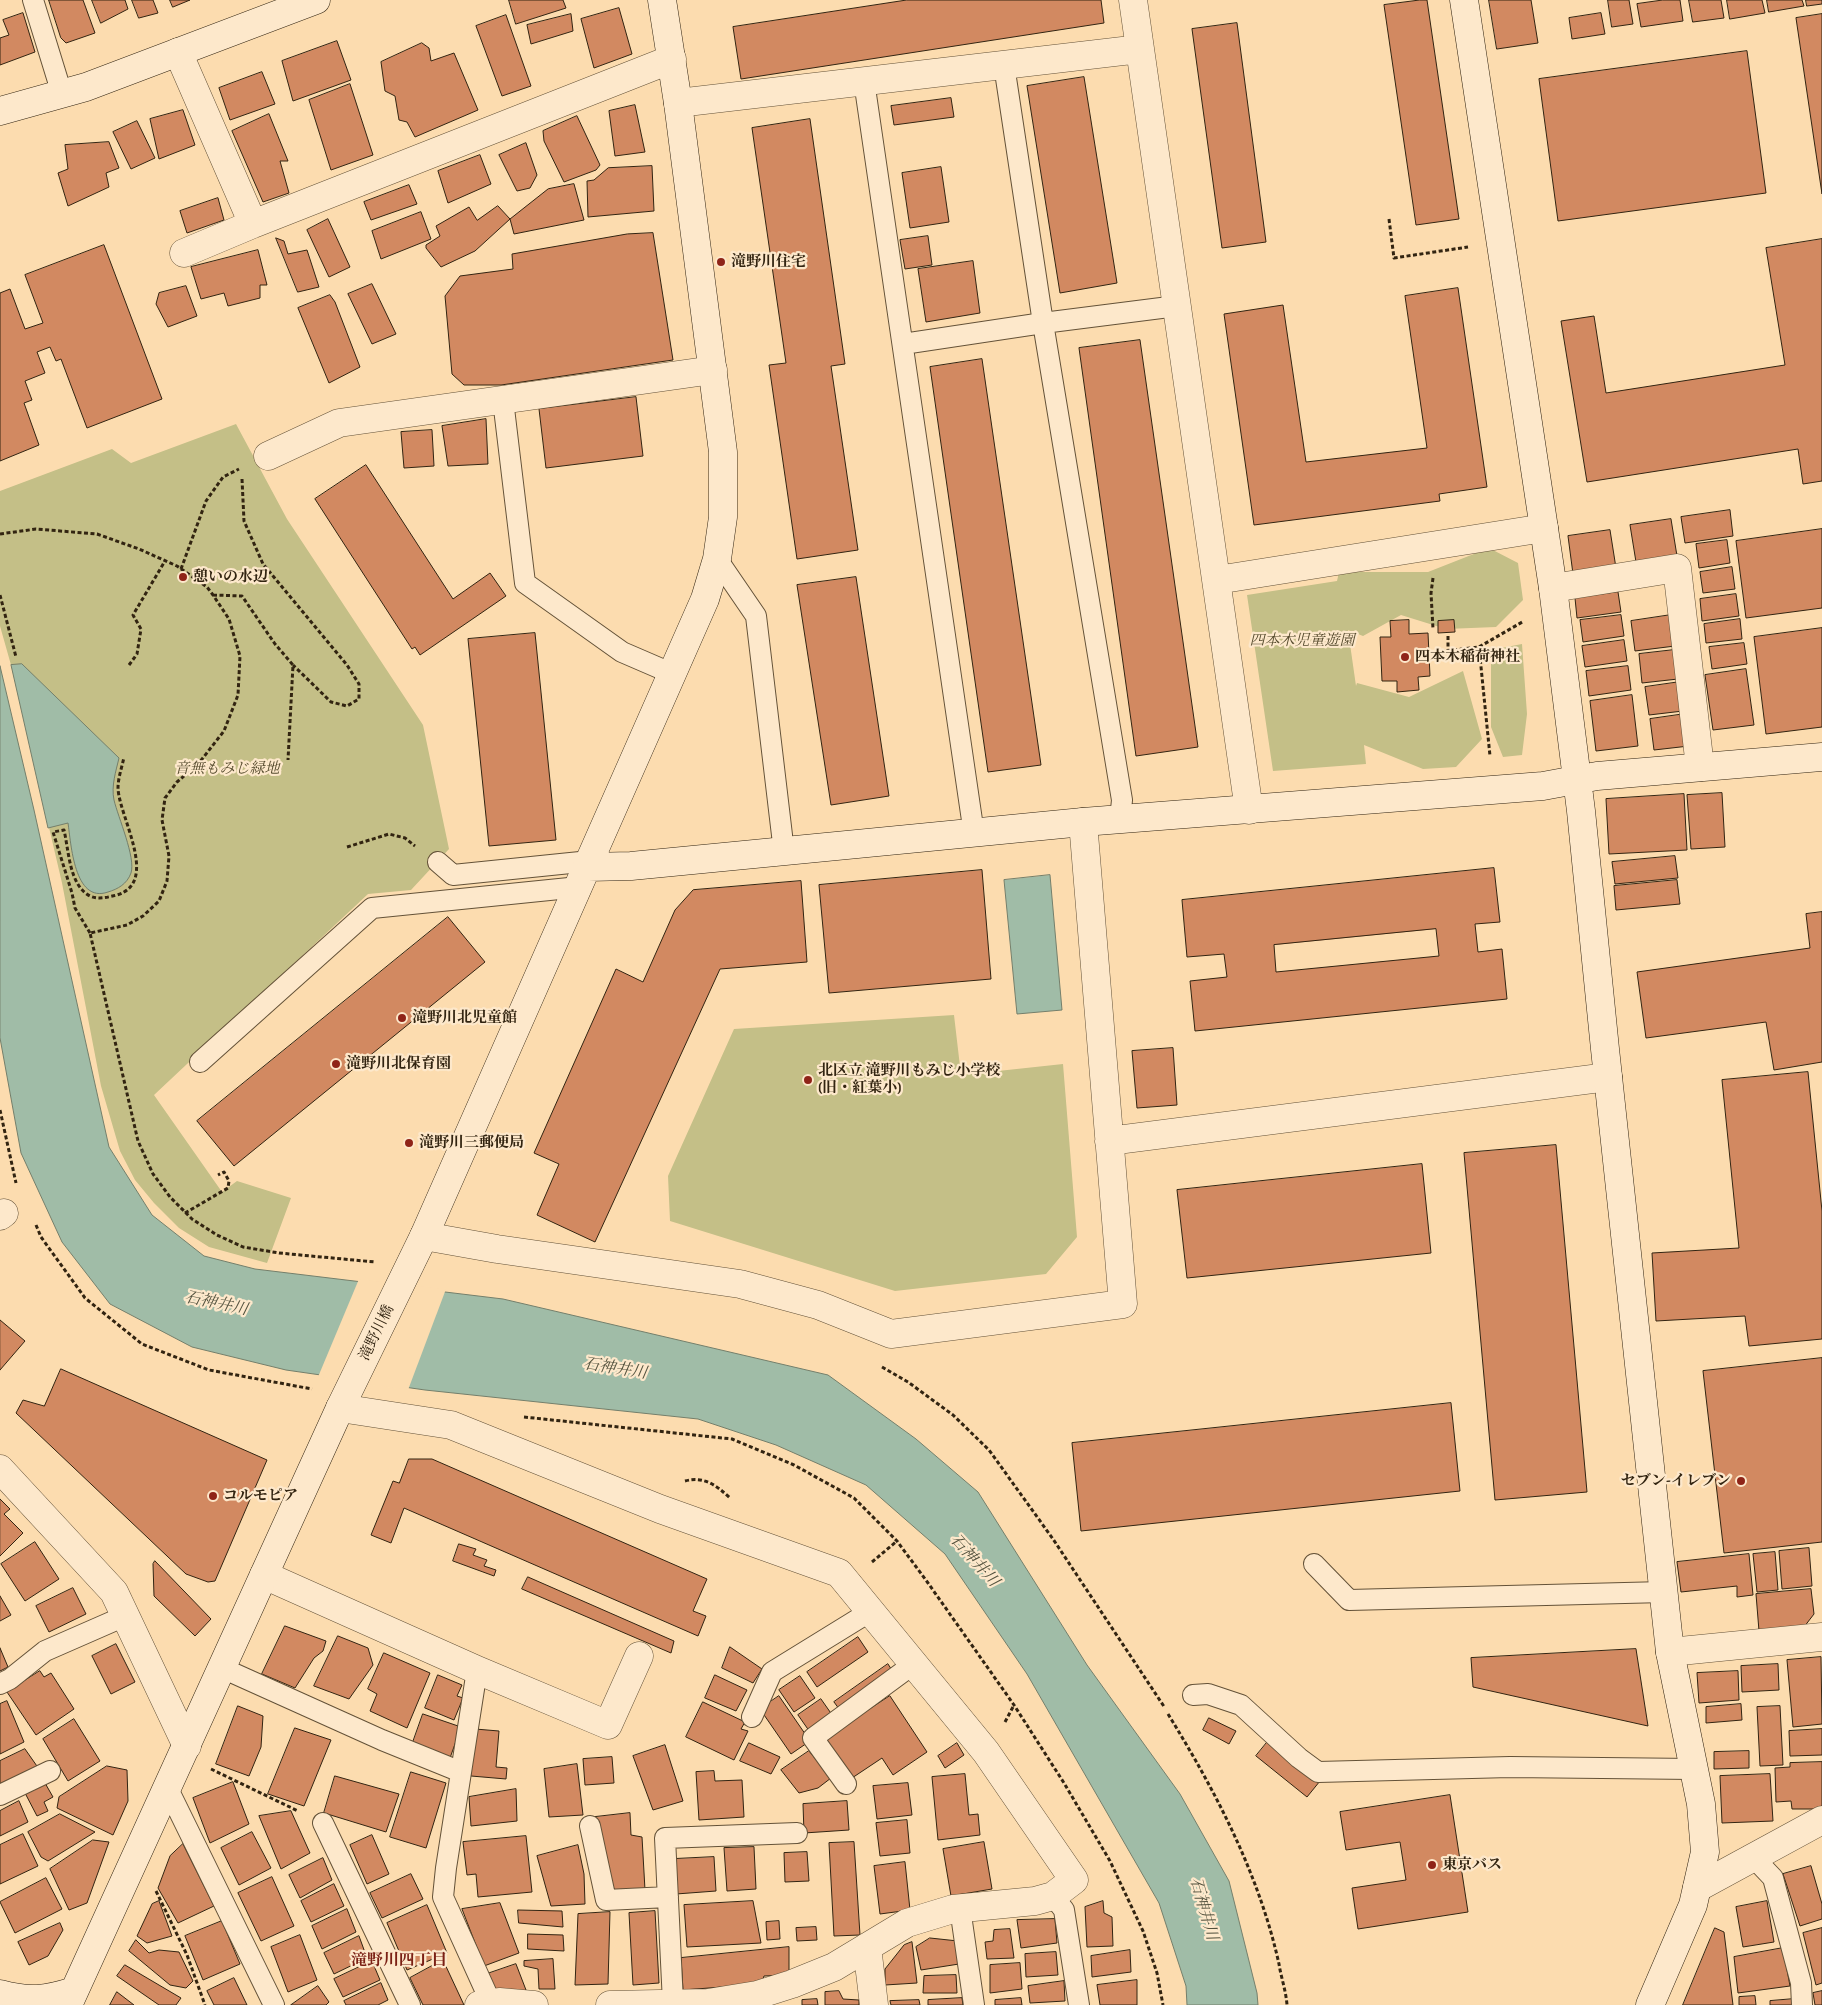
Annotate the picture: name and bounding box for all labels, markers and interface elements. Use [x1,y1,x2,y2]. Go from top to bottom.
place label: 滝野川住宅 [731,253,806,271]
marker: 滝野川住宅 [715,256,727,268]
place label: 憩いの水辺 [193,568,268,586]
marker: 憩いの水辺 [177,571,189,583]
park label: 四本木児童遊園 [1250,632,1354,650]
place label: 四本木稲荷神社 [1415,648,1520,666]
marker: 四本木稲荷神社 [1399,651,1411,663]
park label: 音無もみじ緑地 [175,760,279,778]
place label: 滝野川北児童館 [412,1009,517,1027]
marker: 滝野川北児童館 [396,1012,408,1024]
place label: 滝野川北保育園 [346,1055,451,1073]
marker: 滝野川北保育園 [330,1058,342,1070]
place label: 北区立 滝野川もみじ小学校 (旧・紅葉小) [818,1062,1001,1097]
marker: 北区立 滝野川もみじ小学校 (旧・紅葉小) [802,1074,814,1086]
place label: 滝野川三郵便局 [419,1134,524,1152]
marker: 滝野川三郵便局 [403,1137,415,1149]
water label: 石神井川 [183,1288,249,1320]
street label: 滝野川橋 [356,1302,398,1364]
water label: 石神井川 [582,1355,648,1383]
place label: セブン-イレブン [1621,1472,1731,1490]
marker: セブン-イレブン [1735,1475,1747,1487]
place label: コルモピア [223,1487,298,1505]
marker: コルモピア [207,1490,219,1502]
water label: 石神井川 [945,1531,1003,1591]
place label: 東京バス [1442,1856,1502,1874]
marker: 東京バス [1426,1859,1438,1871]
water label: 石神井川 [1185,1876,1221,1942]
district label: 滝野川四丁目 [351,1951,447,1971]

